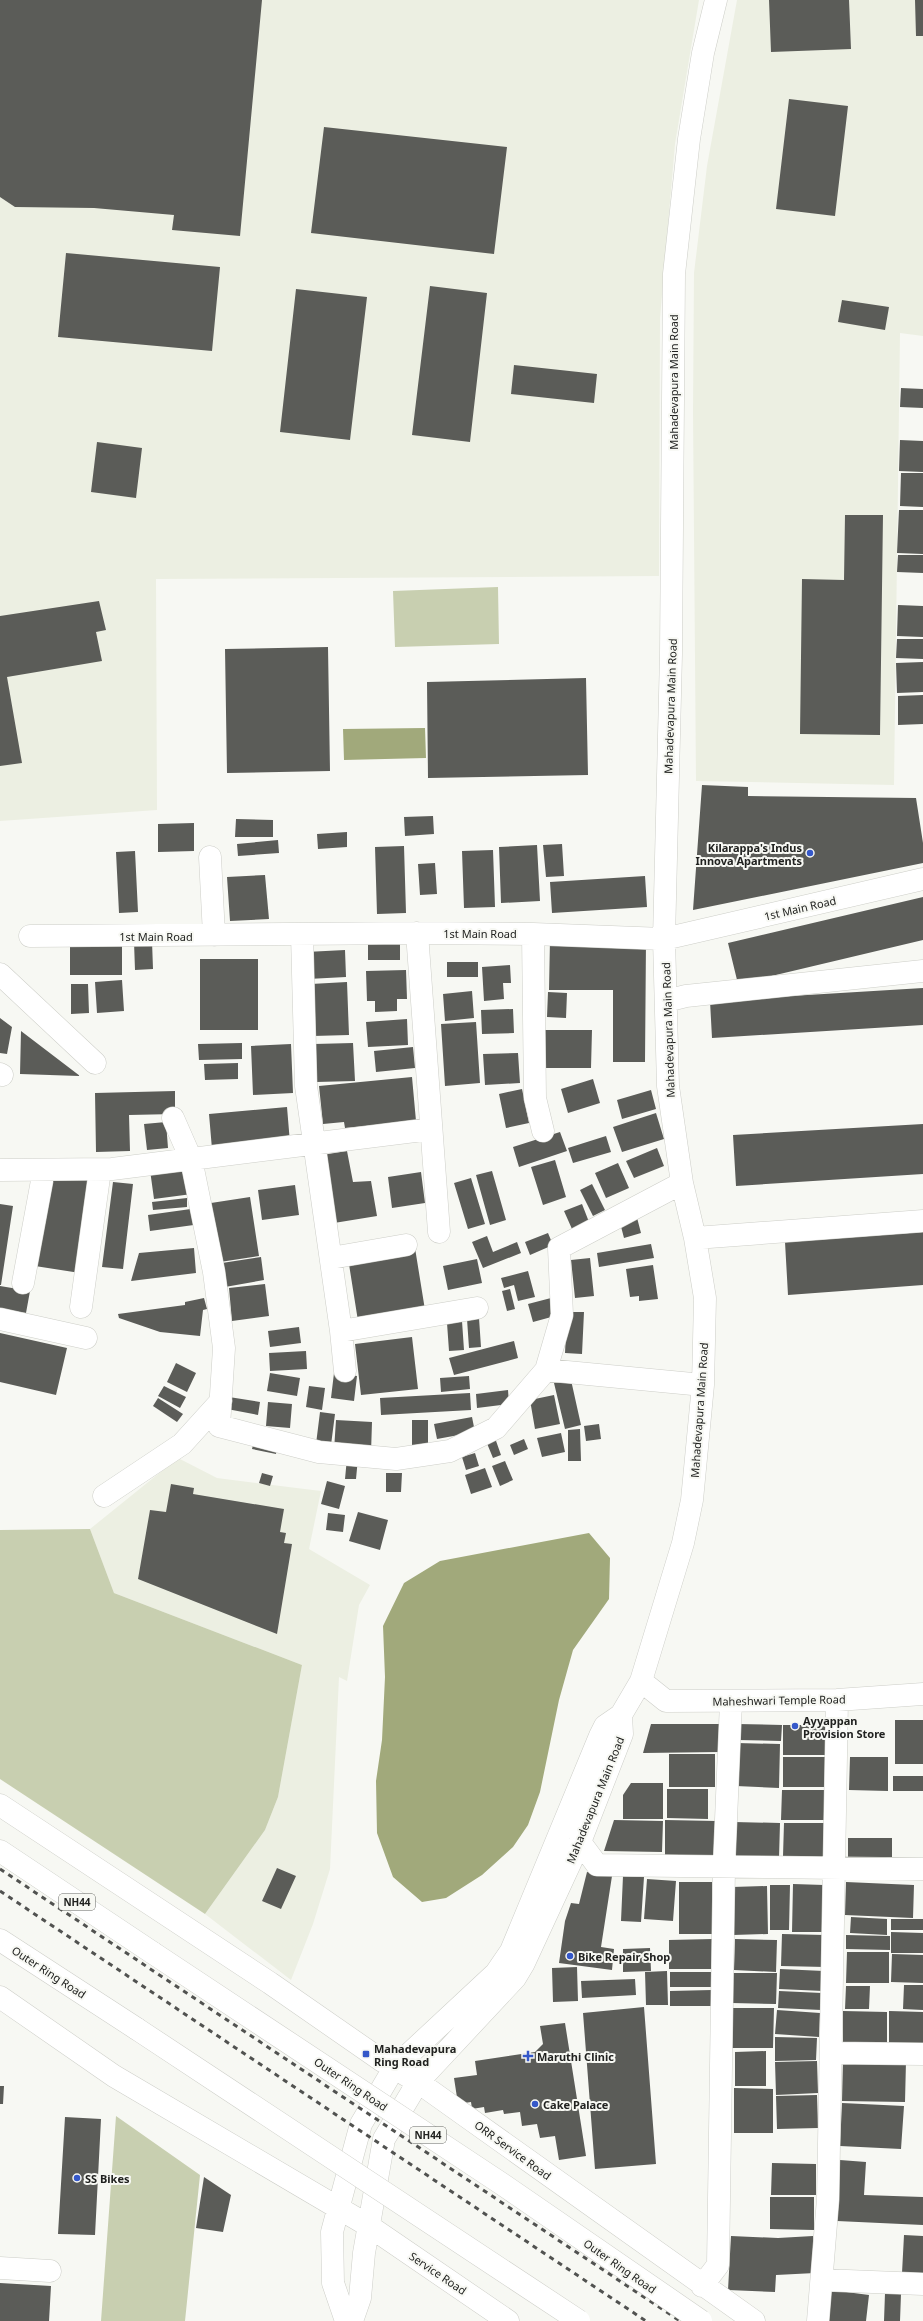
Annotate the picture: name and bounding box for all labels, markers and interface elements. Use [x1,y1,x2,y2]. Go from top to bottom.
street label: Mahadevapura Main Road [666,314,681,450]
street label: Mahadevapura Main Road [660,638,680,774]
place label: Kilarappa's Indus Innova Apartments [695,840,802,868]
marker: Kilarappa's Indus Innova Apartments [805,848,815,858]
street label: 1st Main Road [763,892,837,924]
street label: 1st Main Road [443,926,517,941]
street label: 1st Main Road [119,929,193,944]
street label: Mahadevapura Main Road [658,962,678,1098]
street label: Mahadevapura Main Road [687,1342,711,1478]
street label: Maheshwari Temple Road [712,1691,846,1709]
place label: Ayyappan Provision Store [803,1713,886,1741]
marker: Ayyappan Provision Store [790,1721,800,1731]
street label: Mahadevapura Main Road [563,1734,627,1866]
road number: NH44 [59,1894,95,1910]
street label: Outer Ring Road [9,1942,89,2002]
place label: Bike Repair Shop [578,1949,670,1964]
marker: Bike Repair Shop [565,1951,575,1961]
place label: Mahadevapura Ring Road [374,2041,456,2069]
marker: Mahadevapura Ring Road [361,2049,371,2059]
place label: Maruthi Clinic [537,2049,614,2064]
marker: Maruthi Clinic [522,2050,534,2062]
street label: Outer Ring Road [311,2054,391,2114]
place label: Cake Palace [543,2097,609,2112]
marker: Cake Palace [530,2099,540,2109]
street label: ORR Service Road [472,2117,554,2183]
road number: NH44 [410,2127,446,2143]
place label: SS Bikes [85,2171,130,2186]
marker: SS Bikes [72,2173,82,2183]
street label: Outer Ring Road [581,2235,659,2297]
street label: Service Road [406,2248,470,2298]

